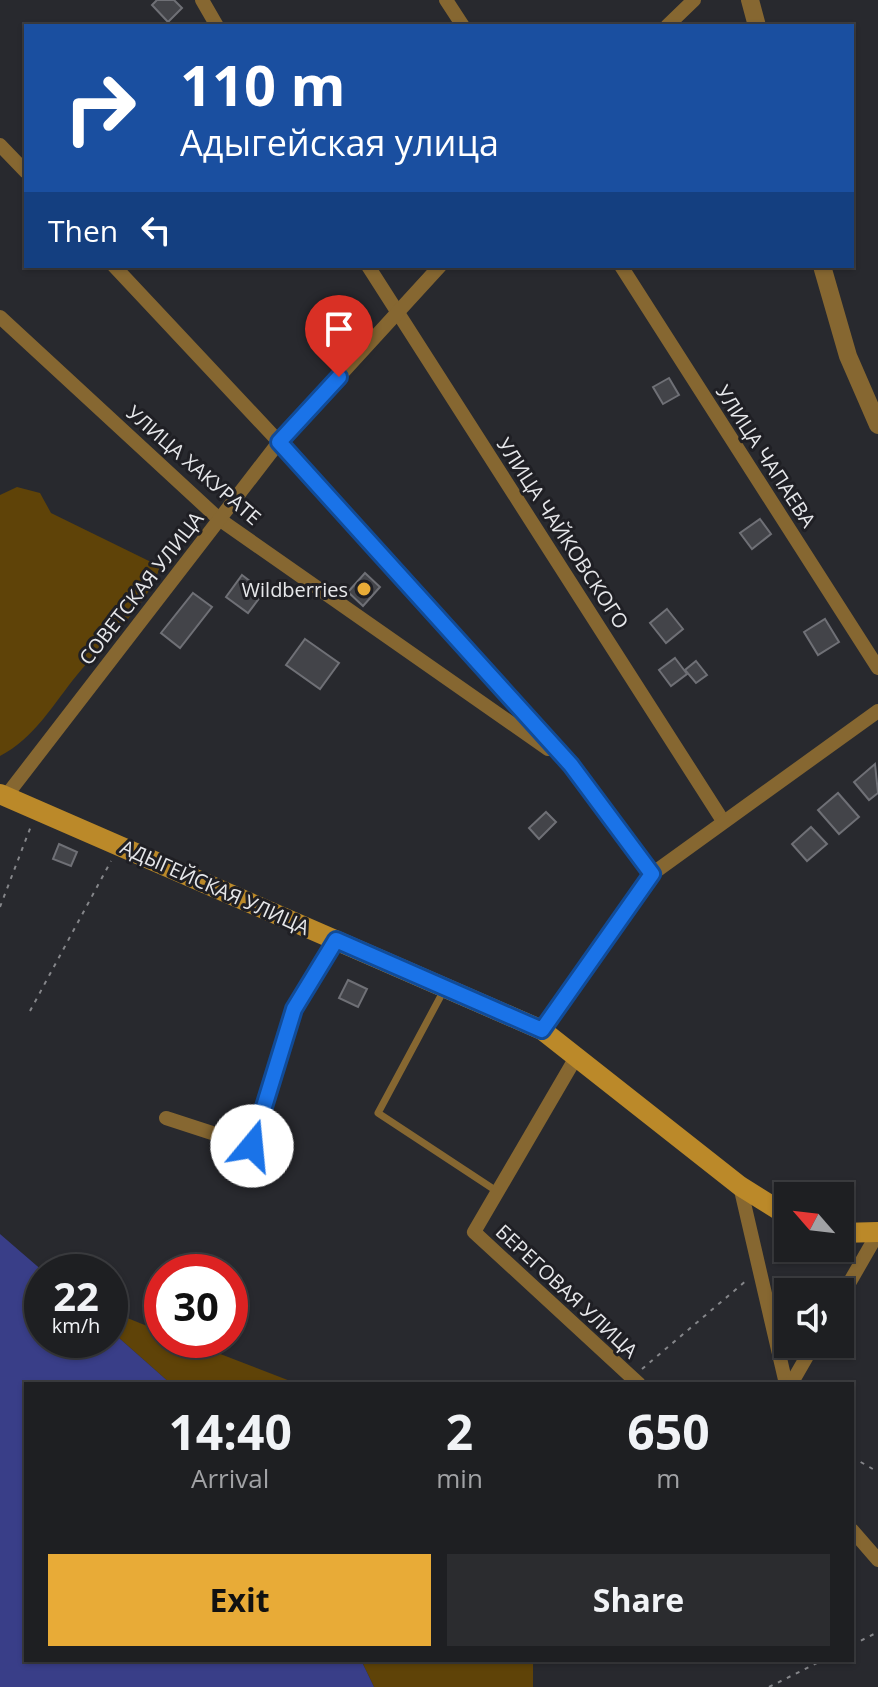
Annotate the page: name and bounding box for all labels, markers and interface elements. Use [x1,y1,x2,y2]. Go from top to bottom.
text: 110 m [180,46,346,122]
icon: right [48,56,152,160]
text: Адыгейская улица [180,118,499,167]
icon: left [134,208,178,252]
text: Then [48,210,118,251]
pin [305,295,373,377]
icon: arrive [317,307,361,351]
street label: УЛИЦА ЧАПАЕВА [710,380,822,533]
street label: УЛИЦА ХАКУРАТЕ [121,399,267,531]
street label: УЛИЦА ЧАЙКОВСКОГО [491,432,635,634]
street label: СОВЕТСКАЯ УЛИЦА [73,506,210,670]
place label: Wildberries [242,576,348,603]
marker: Wildberries [355,580,373,598]
street label: АДЫГЕЙСКАЯ УЛИЦА [116,833,314,941]
position arrow [210,1104,294,1188]
north arrow [774,1182,854,1262]
map controls [774,1182,854,1358]
street label: БЕРЕГОВАЯ УЛИЦА [490,1218,644,1364]
speed limit sign: 30 [144,1254,248,1358]
text: 22 [53,1268,99,1323]
button: sound [774,1278,854,1358]
text: km/h [52,1312,100,1339]
text: 14:40 [168,1399,292,1464]
text: 2 [446,1399,473,1464]
text: 650 [627,1399,710,1464]
text: Arrival [191,1460,269,1496]
text: min [436,1460,483,1496]
text: m [656,1460,680,1496]
button: Exit [48,1554,431,1646]
button: Share [447,1554,830,1646]

